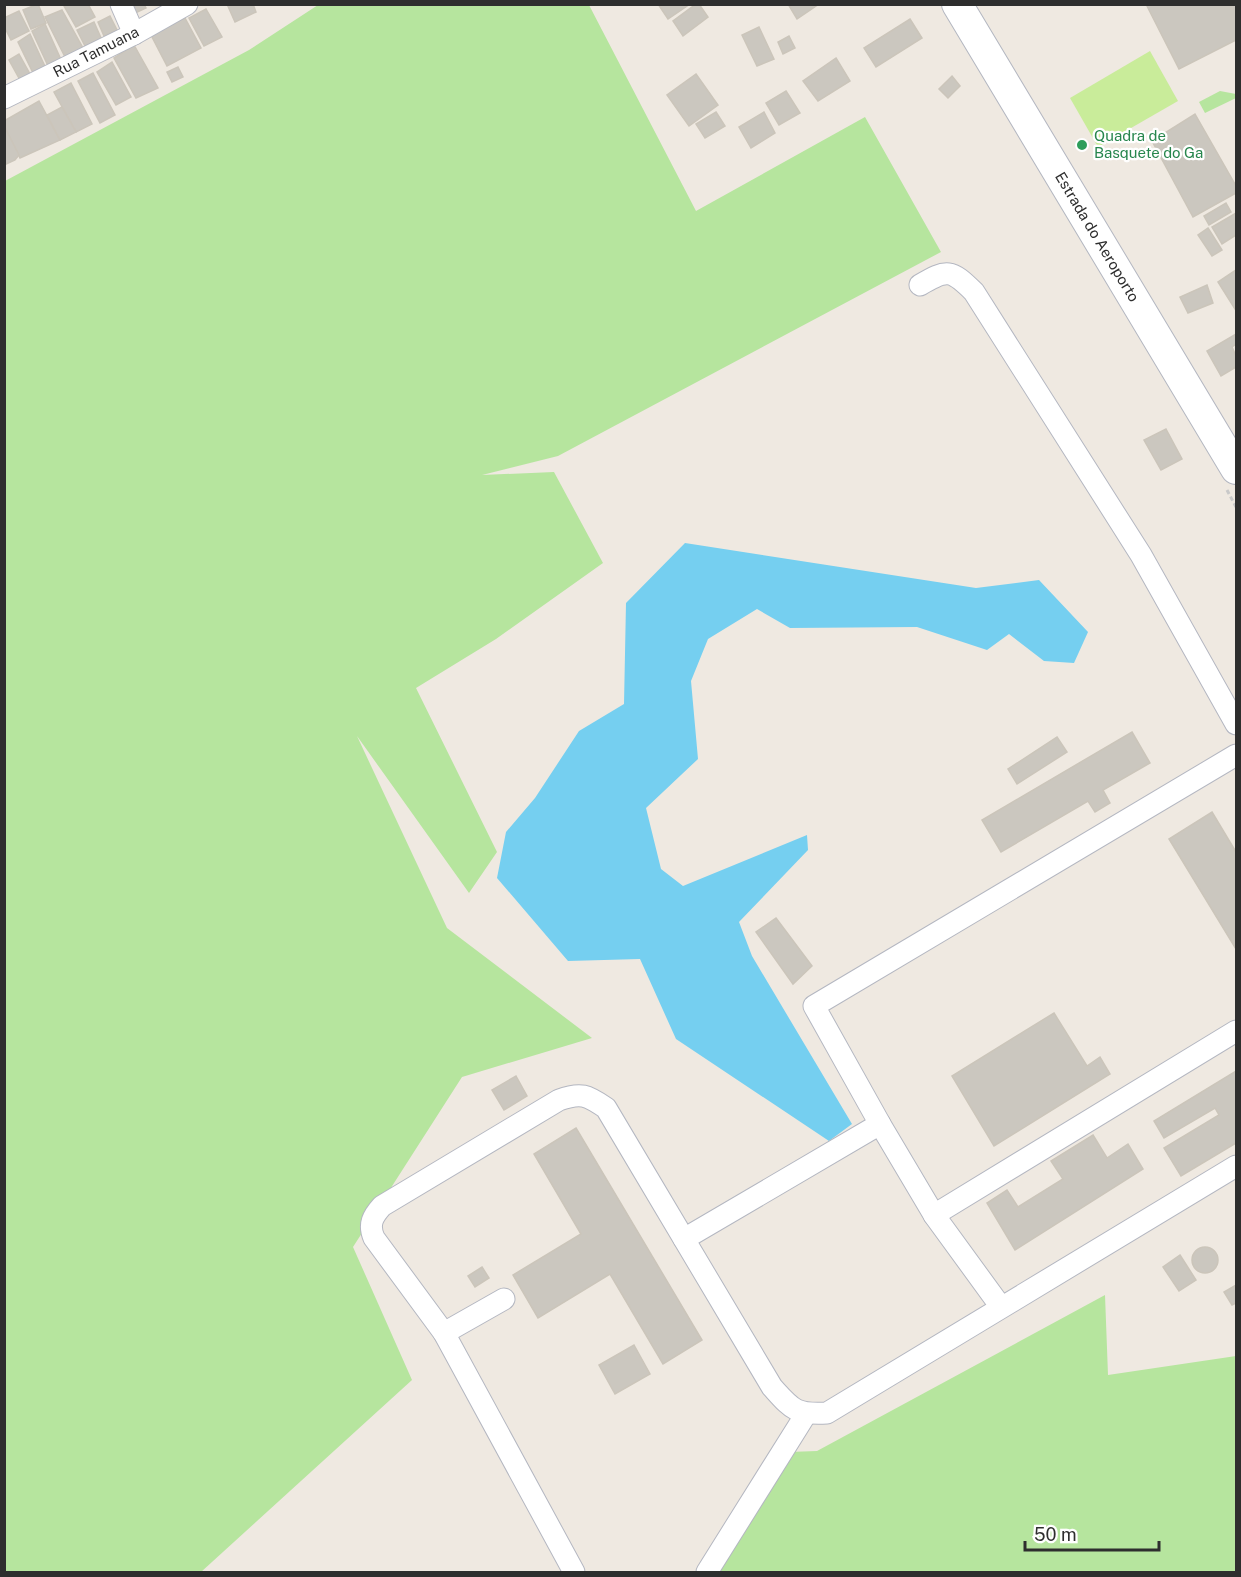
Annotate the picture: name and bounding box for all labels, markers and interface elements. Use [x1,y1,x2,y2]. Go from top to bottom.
street label: Rua Tamuana [50,23,141,80]
place label: Quadra de Basquete do Ga [1094,127,1203,161]
marker: Quadra de Basquete do Ga [1075,138,1089,152]
street label: Estrada do Aeroporto [1052,169,1143,305]
scale bar [1025,1514,1158,1552]
text: 50 m [1034,1524,1077,1545]

